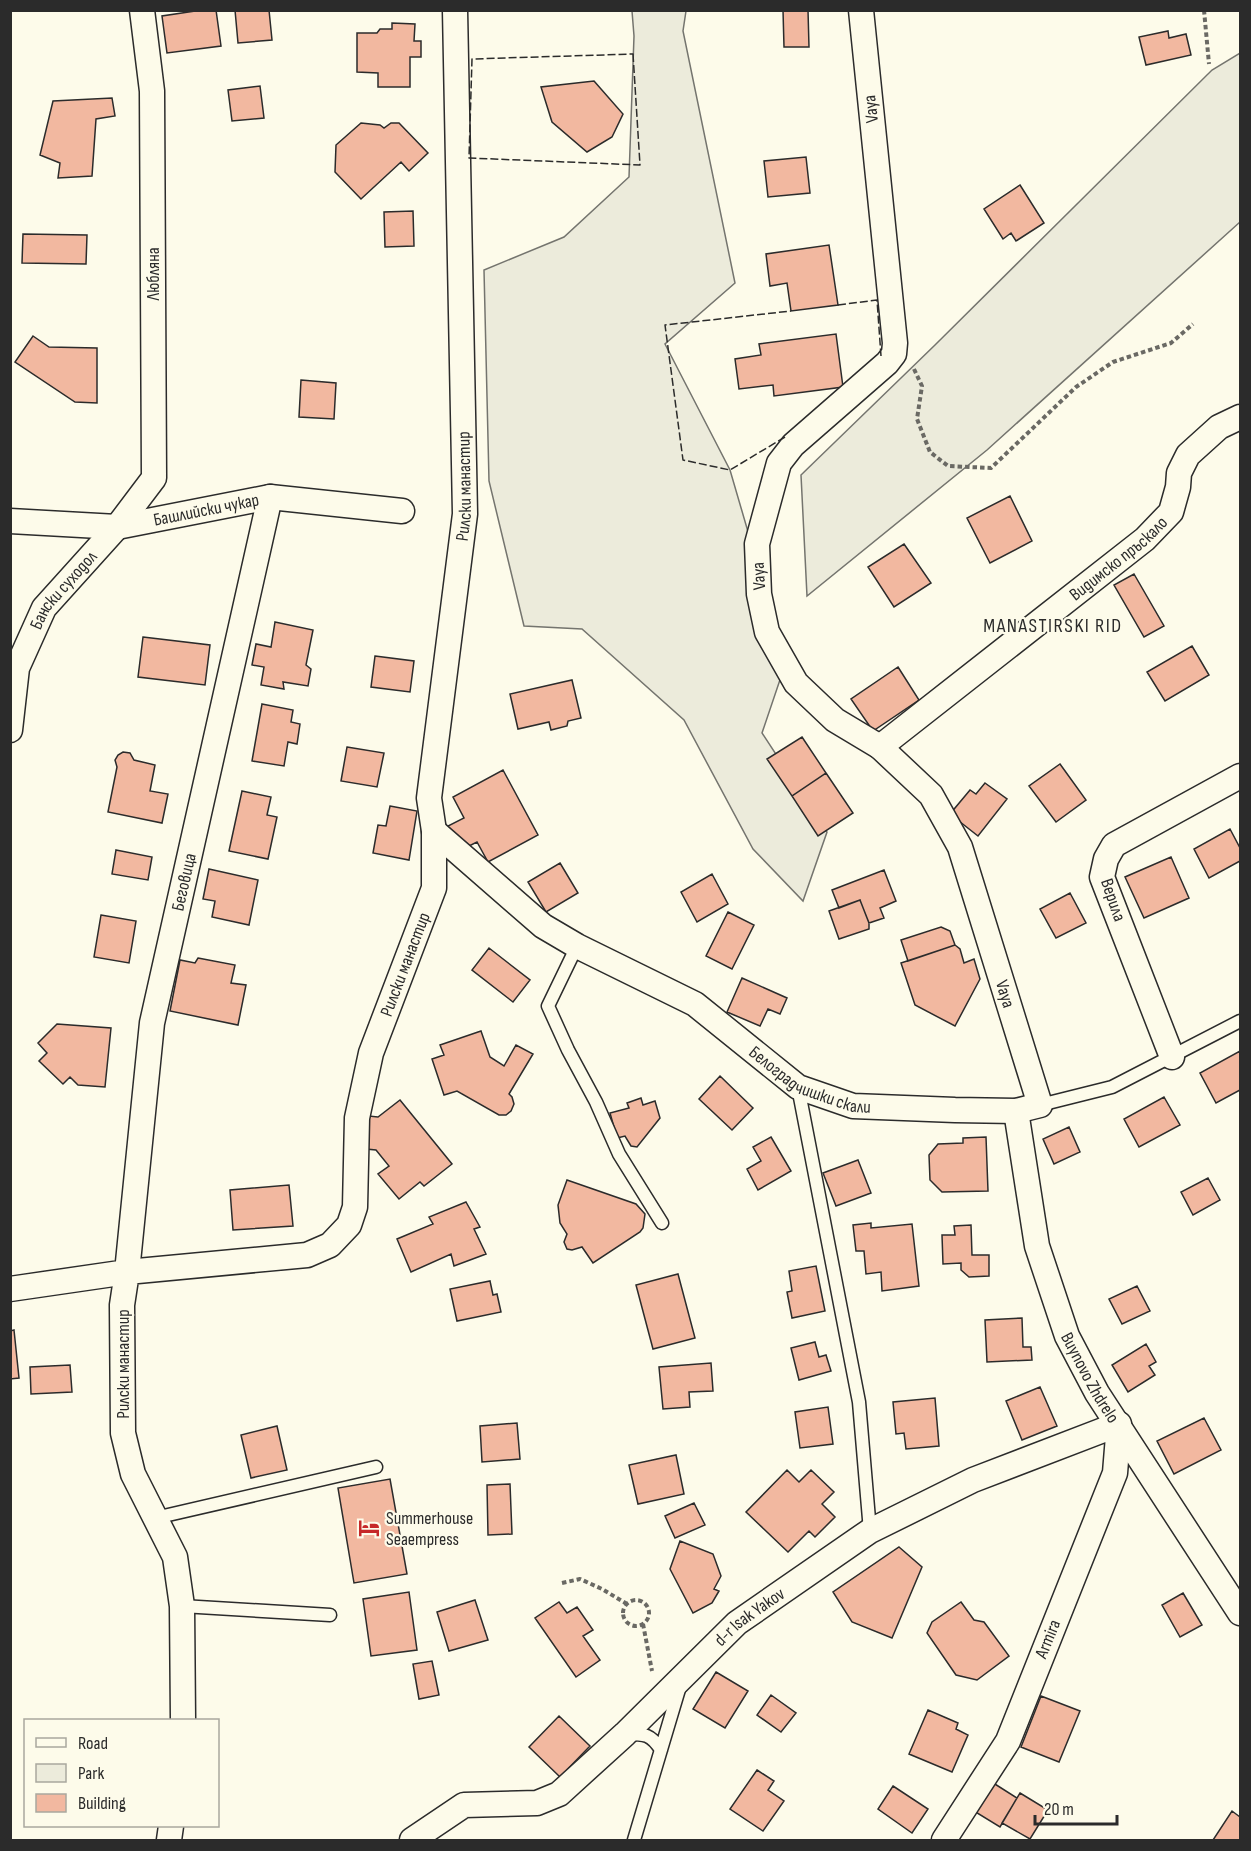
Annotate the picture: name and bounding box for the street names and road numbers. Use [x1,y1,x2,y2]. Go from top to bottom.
street label: Vaya [859,94,883,124]
street label: Любляна [143,247,164,302]
street label: Рилски манастир [451,431,476,542]
street label: Башлийски чукар [152,489,261,530]
street label: Видимско пръскало [1065,512,1172,605]
street label: Бански суходол [25,546,102,632]
street label: Vaya [748,561,770,591]
street label: Беговица [167,851,200,913]
street label: Верила [1096,876,1130,924]
street label: Рилски манастир [375,909,434,1019]
street label: Vaya [991,978,1019,1010]
street label: Белоградчишки скали [745,1041,871,1117]
street label: Рилски манастир [113,1309,134,1419]
street label: Buynovo Zhdrelo [1056,1329,1124,1427]
street label: d-r Isak Yakov [710,1583,789,1650]
street label: Armira [1030,1616,1065,1662]

